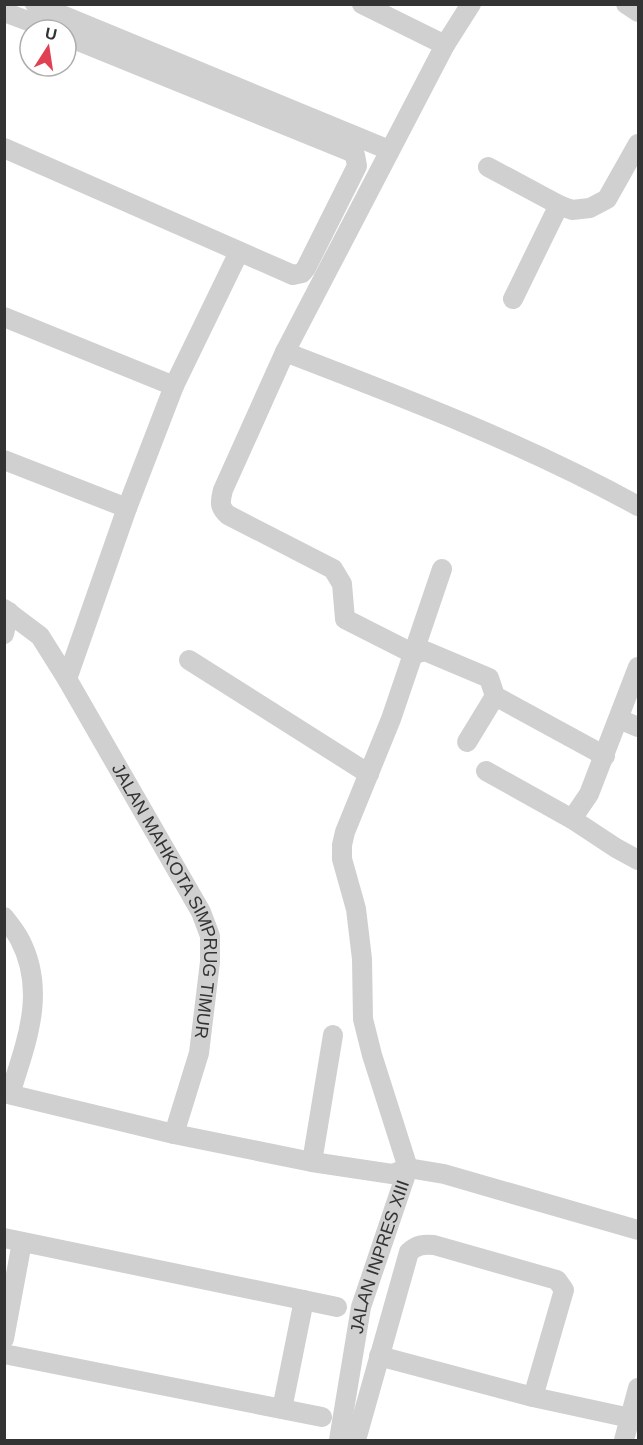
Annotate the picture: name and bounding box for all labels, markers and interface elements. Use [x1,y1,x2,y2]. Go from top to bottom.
north arrow [18,18,78,78]
text: U [44,24,58,43]
street label: JALAN MAHKOTA SIMPRUG TIMUR [108,760,220,1040]
street label: JALAN INPRES XIII [347,1178,413,1335]

